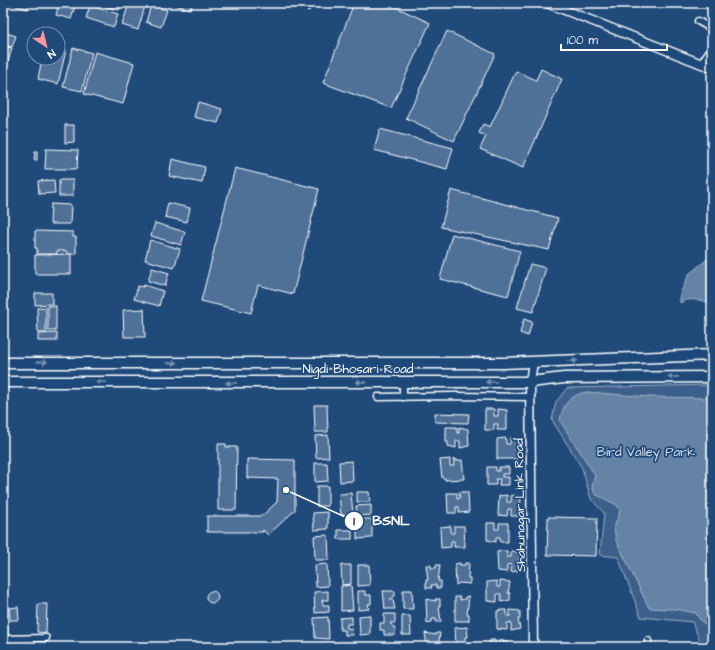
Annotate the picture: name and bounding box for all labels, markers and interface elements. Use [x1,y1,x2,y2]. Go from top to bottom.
north arrow [26,26,66,66]
scale bar [561,26,667,52]
text: 100 m [567,32,598,49]
text: N [44,46,59,62]
one-way arrow [566,357,578,364]
one-way arrow [36,359,49,365]
one-way arrow [166,360,179,366]
street label: Nigdi Bhosari Road [303,360,414,379]
one-way arrow [666,374,679,380]
one-way arrow [94,379,107,385]
one-way arrow [225,379,237,386]
one-way arrow [354,379,367,385]
one-way arrow [484,379,497,385]
street label: Shahunagar Link Road [510,438,531,572]
park label: Bird Valley Park [597,443,695,462]
callout: BSNL [344,508,418,534]
text: BSNL [372,511,410,531]
text: 1 [353,513,355,530]

